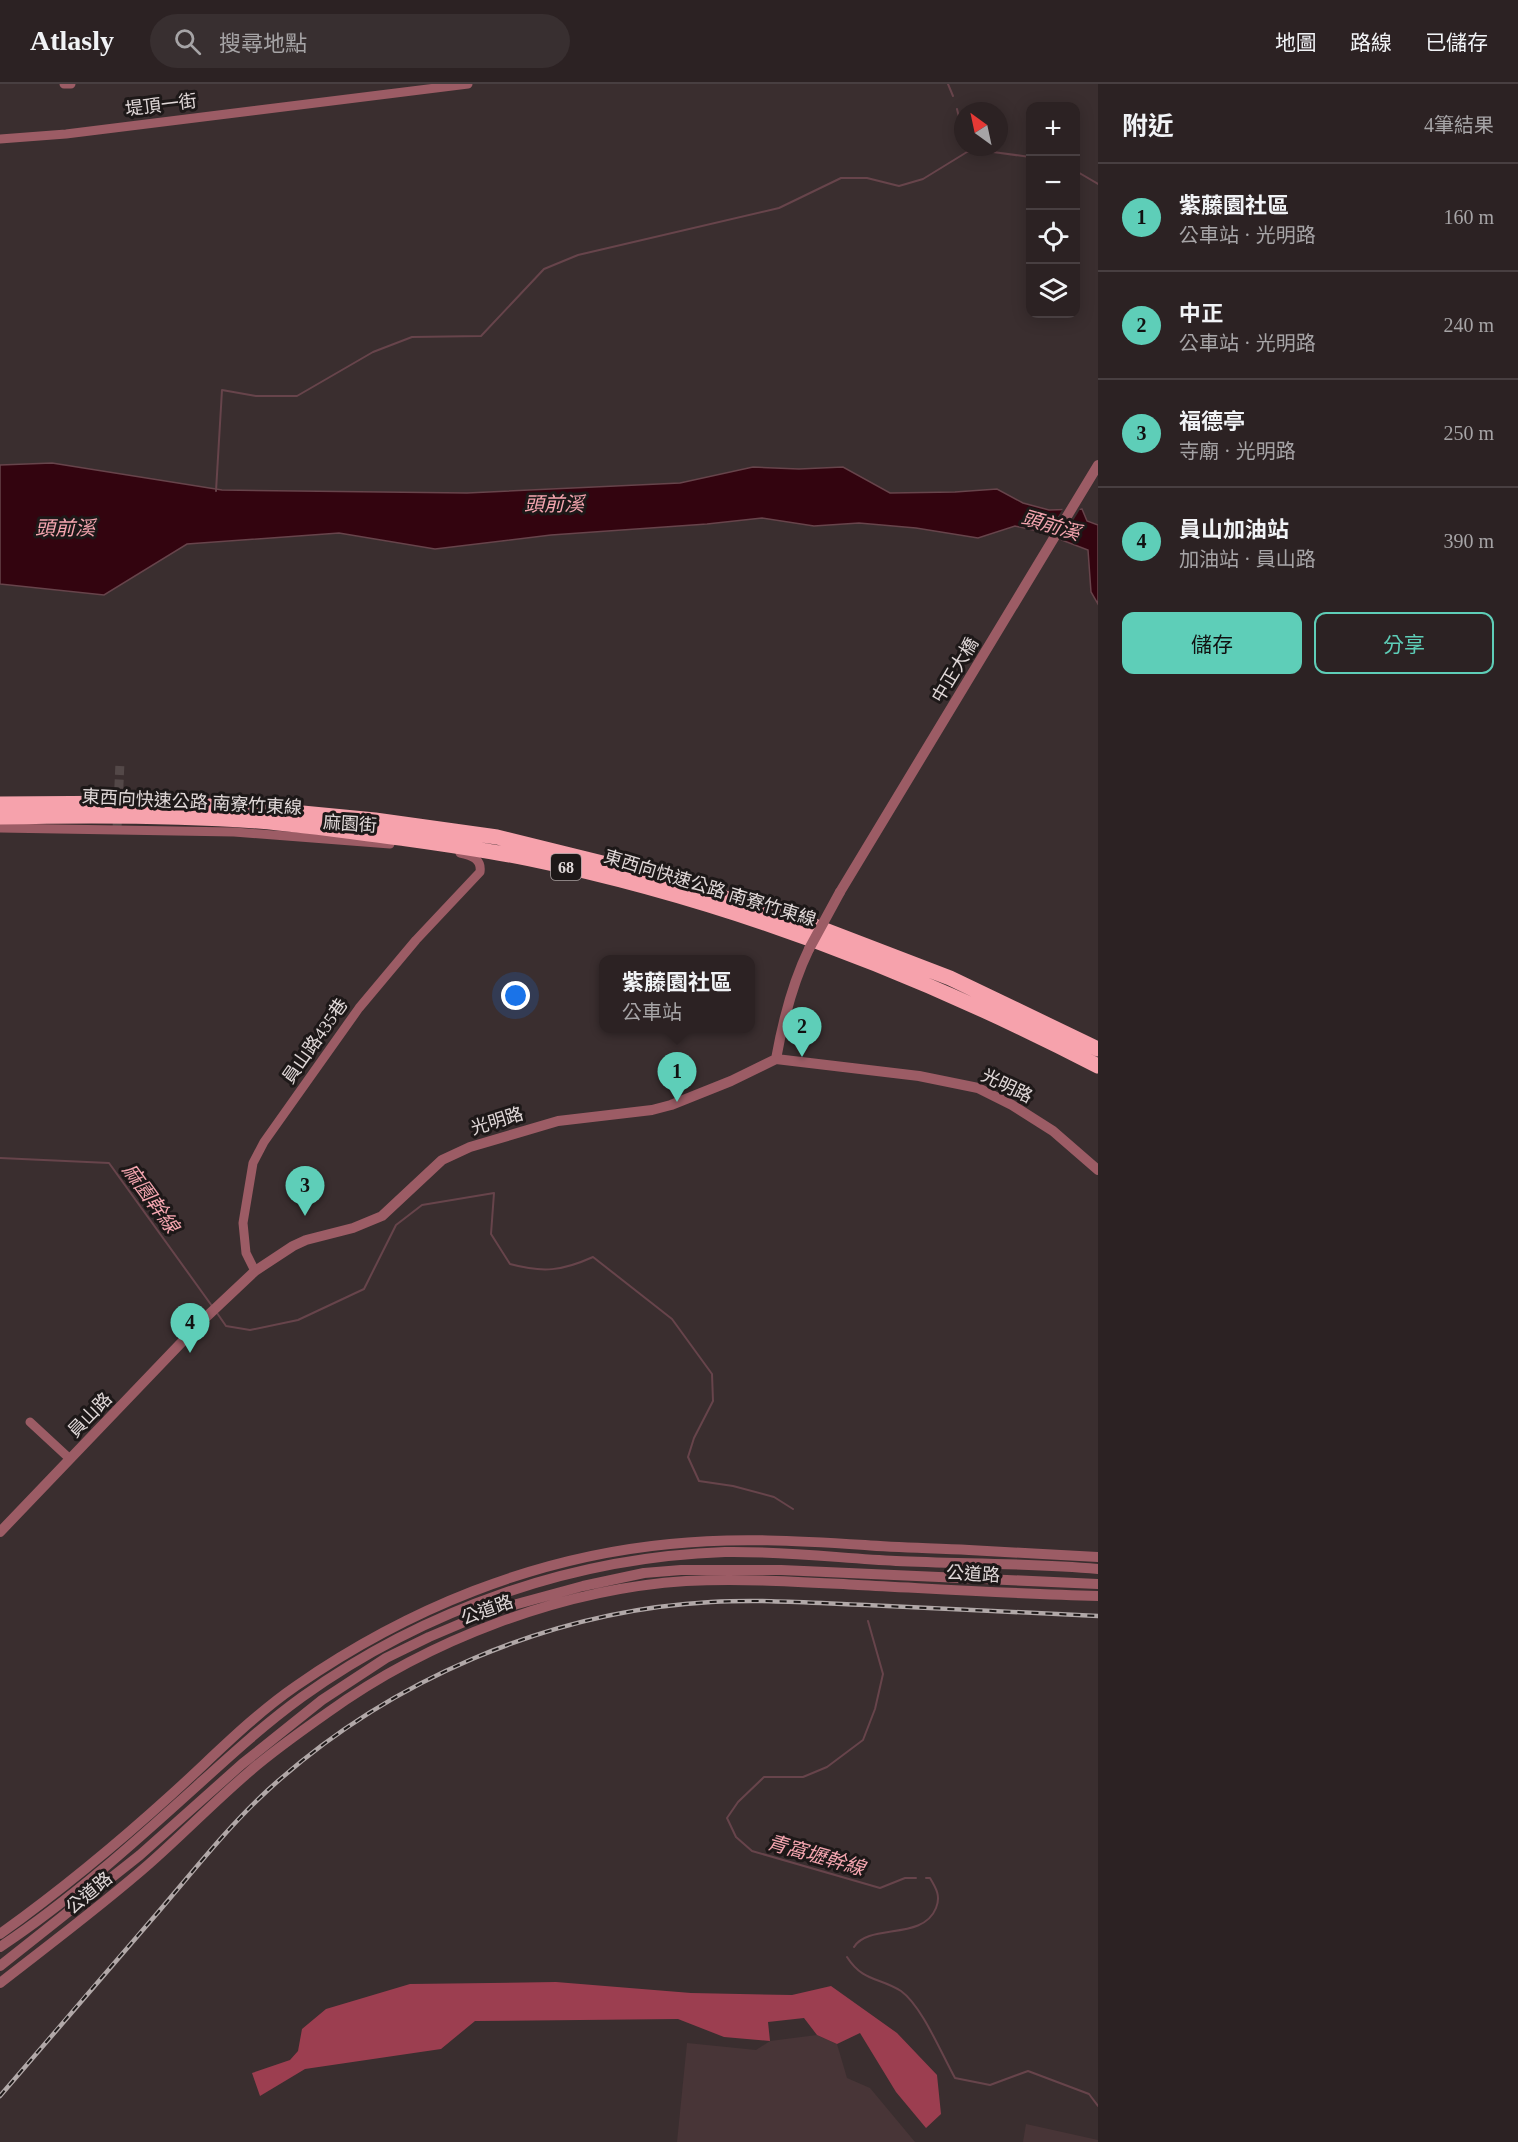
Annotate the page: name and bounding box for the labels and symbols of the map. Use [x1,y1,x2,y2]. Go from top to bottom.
street label: 堤頂一街 [124,91,198,119]
north arrow [954,102,1008,156]
water label: 頭前溪 [524,493,587,515]
water label: 頭前溪 [1019,506,1086,545]
water label: 頭前溪 [35,517,98,539]
street label: 中正大橋 [928,634,982,706]
street label: 東西向快速公路 南寮竹東線 [81,786,303,818]
street label: 麻園街 [322,812,378,836]
street label: 東西向快速公路 南寮竹東線 [602,846,818,930]
road number: 68 [551,854,581,880]
your location [501,981,530,1010]
street label: 員山路435巷 [278,995,352,1087]
pin: 2 [782,1008,822,1057]
pin: 1 [658,1052,696,1102]
street label: 光明路 [978,1065,1036,1107]
street label: 光明路 [468,1104,526,1138]
water label: 麻園幹線 [119,1159,185,1238]
pin: 3 [286,1166,324,1216]
pin: 4 [170,1304,210,1353]
street label: 員山路 [64,1389,116,1441]
street label: 公道路 [946,1563,1000,1585]
street label: 公道路 [458,1591,516,1629]
water label: 青窩壢幹線 [765,1831,869,1880]
street label: 公道路 [62,1868,116,1918]

